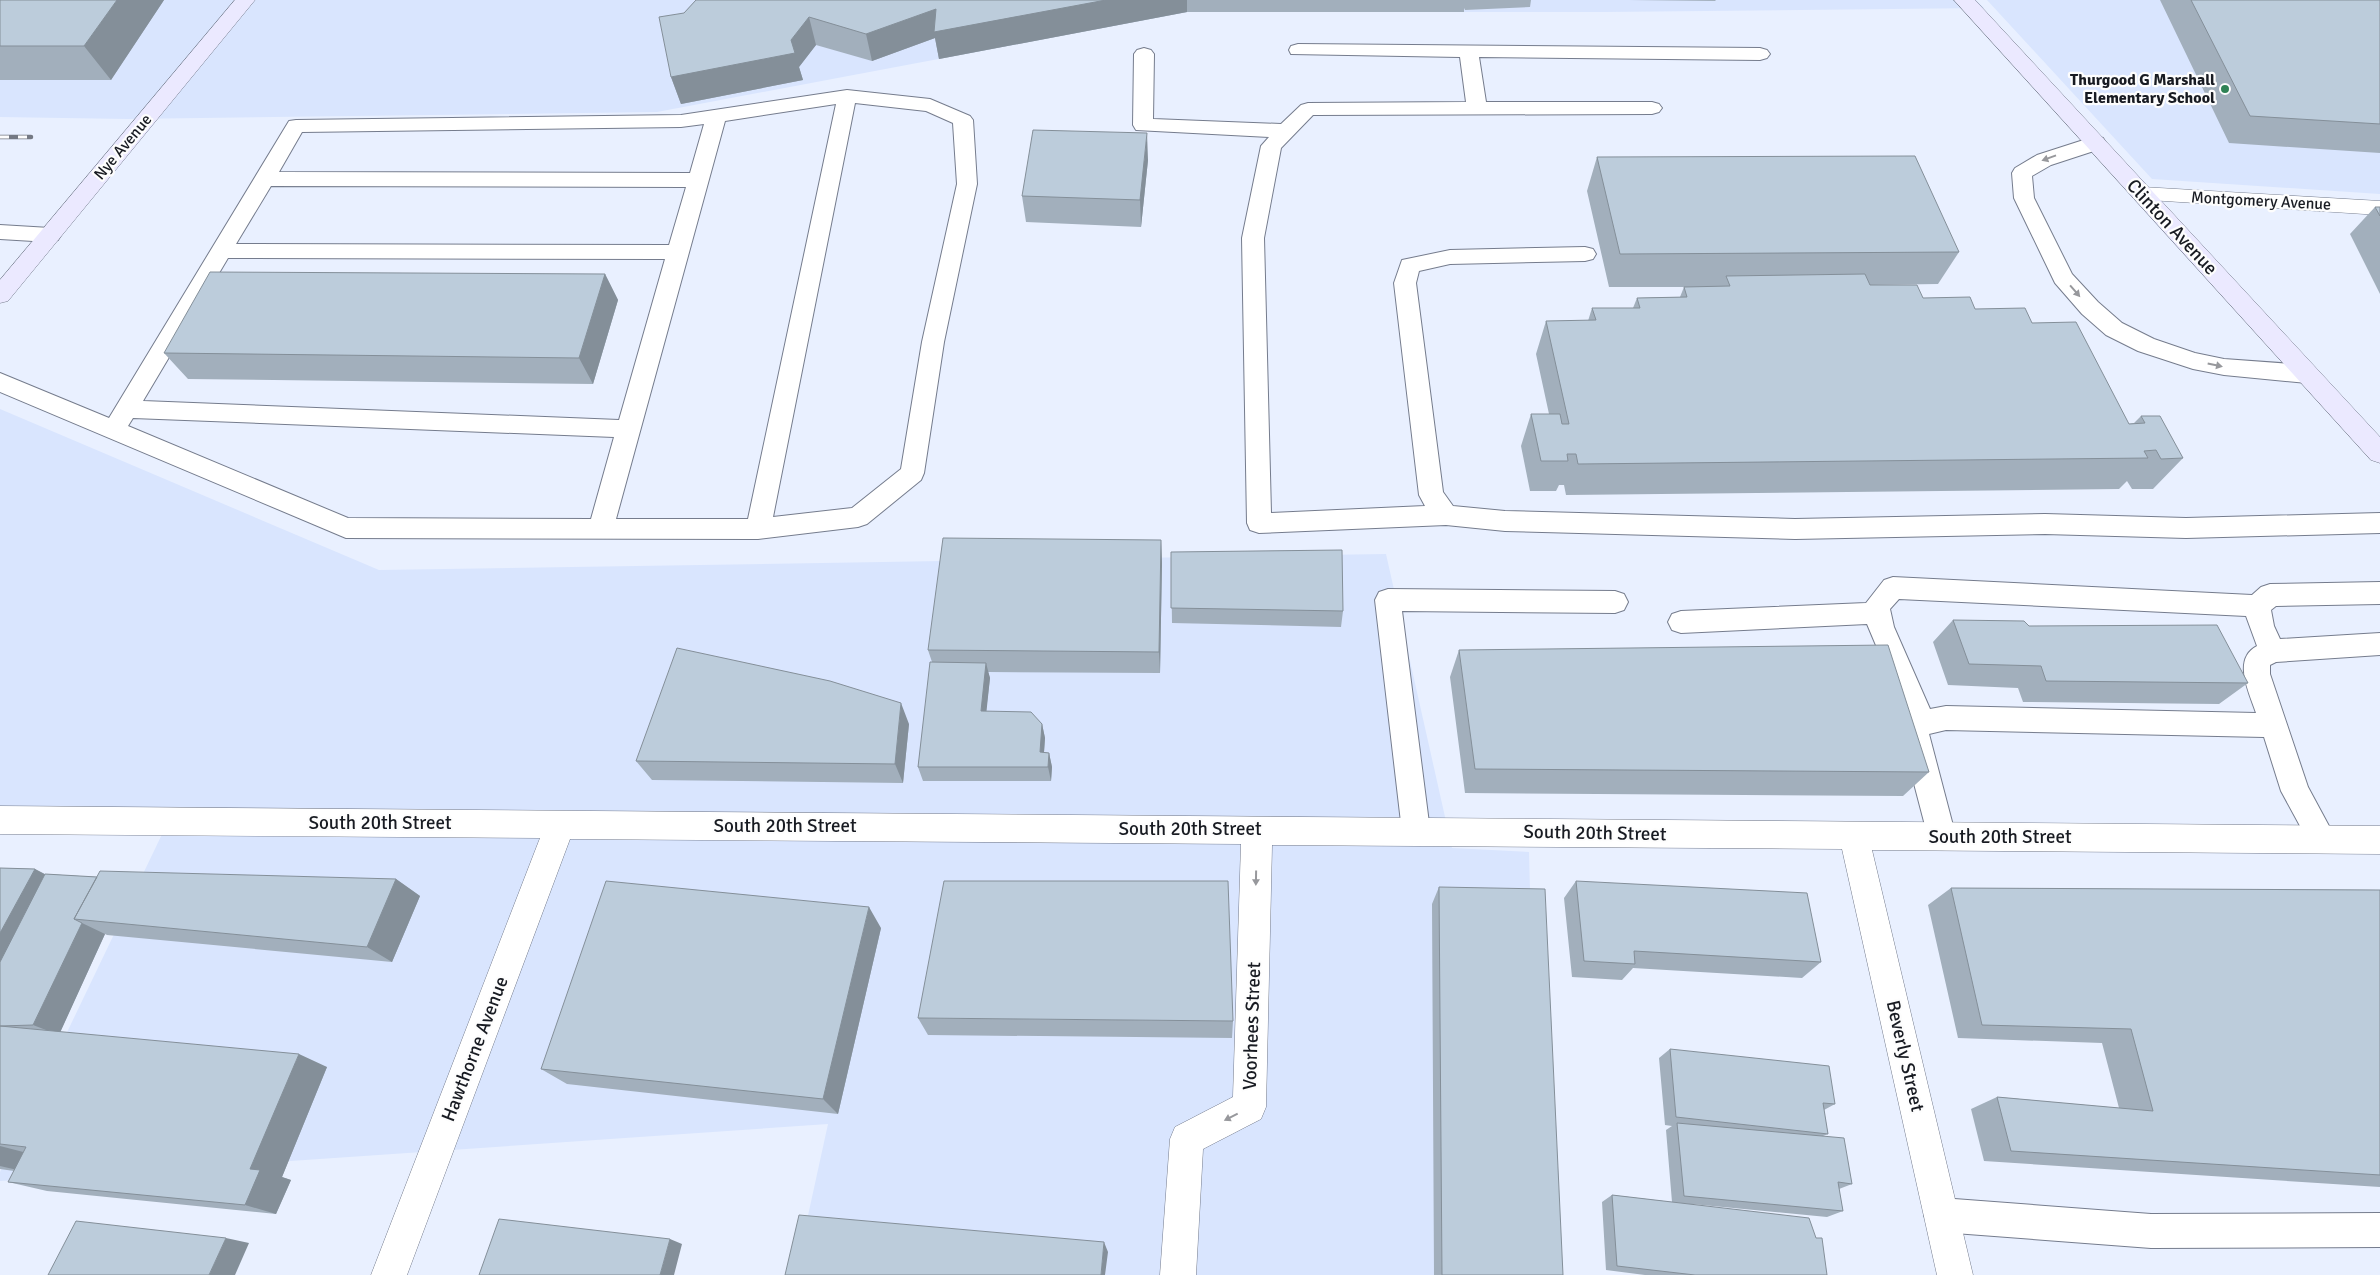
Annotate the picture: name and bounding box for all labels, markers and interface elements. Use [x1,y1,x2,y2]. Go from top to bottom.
place label: Thurgood G Marshall Elementary School [2070,70,2215,108]
marker: Thurgood G Marshall Elementary School [2219,83,2231,95]
street label: Nye Avenue [90,110,156,184]
one-way arrow [2041,154,2056,162]
street label: Clinton Avenue [2121,174,2223,280]
street label: Montgomery Avenue [2190,187,2332,215]
one-way arrow [2069,284,2081,296]
one-way arrow [2207,362,2223,370]
street label: South 20th Street [308,811,452,835]
street label: South 20th Street [713,814,857,838]
street label: South 20th Street [1118,817,1262,841]
street label: South 20th Street [1523,820,1667,846]
street label: South 20th Street [1928,825,2072,849]
one-way arrow [1252,870,1260,886]
street label: Voorhees Street [1238,961,1266,1090]
street label: Hawthorne Avenue [436,973,514,1125]
street label: Beverly Street [1881,998,1930,1114]
one-way arrow [1223,1113,1238,1121]

